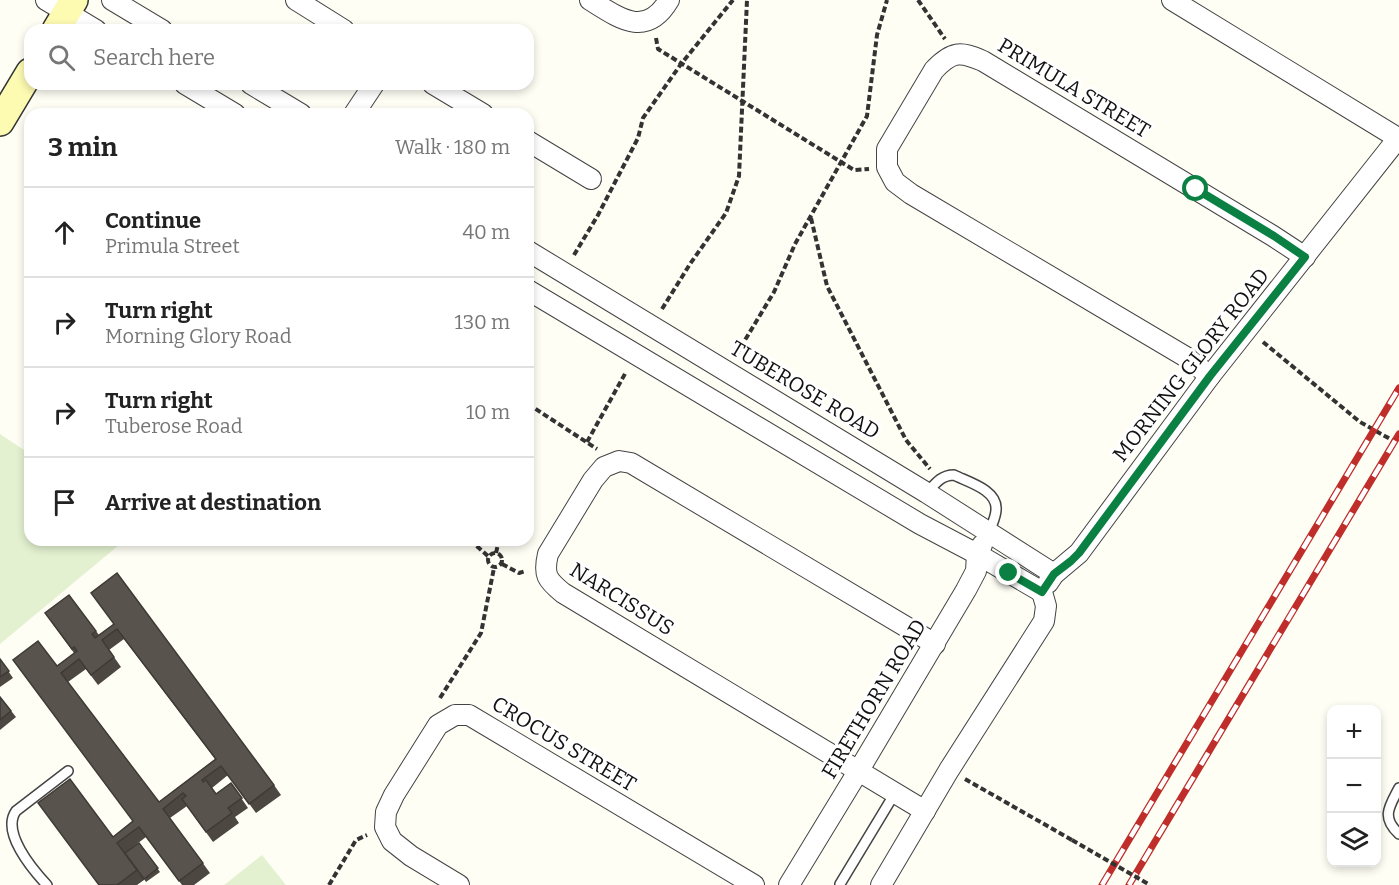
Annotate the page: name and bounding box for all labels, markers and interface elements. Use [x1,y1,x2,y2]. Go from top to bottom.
search box [24,24,534,90]
street label: PRIMULA STREET [993,32,1155,144]
icon: search [45,41,78,74]
text: Search here [93,44,215,71]
text: 3 min [48,132,117,163]
text: Walk · 180 m [395,135,510,159]
route start [1182,175,1208,201]
text: Continue [105,207,201,234]
icon: ahead [48,216,81,249]
text: 40 m [462,220,510,244]
text: Primula Street [105,234,240,258]
street label: MORNING GLORY ROAD [1107,263,1275,467]
text: Turn right [105,297,213,324]
icon: right [48,306,81,339]
text: 130 m [455,310,510,334]
text: Morning Glory Road [105,324,292,348]
street label: TUBEROSE ROAD [725,335,885,445]
text: Turn right [105,387,213,414]
icon: right [48,396,81,429]
text: 10 m [466,400,510,424]
text: Tuberose Road [105,414,243,438]
icon: arrive [48,486,81,519]
text: Arrive at destination [105,489,321,516]
street label: NARCISSUS [565,557,679,641]
route end [995,559,1021,585]
street label: FIRETHORN ROAD [816,615,932,783]
street label: CROCUS STREET [487,691,641,797]
map controls [1327,705,1381,867]
button: + [1327,705,1381,759]
button: − [1327,759,1381,813]
button: layers [1327,813,1381,867]

